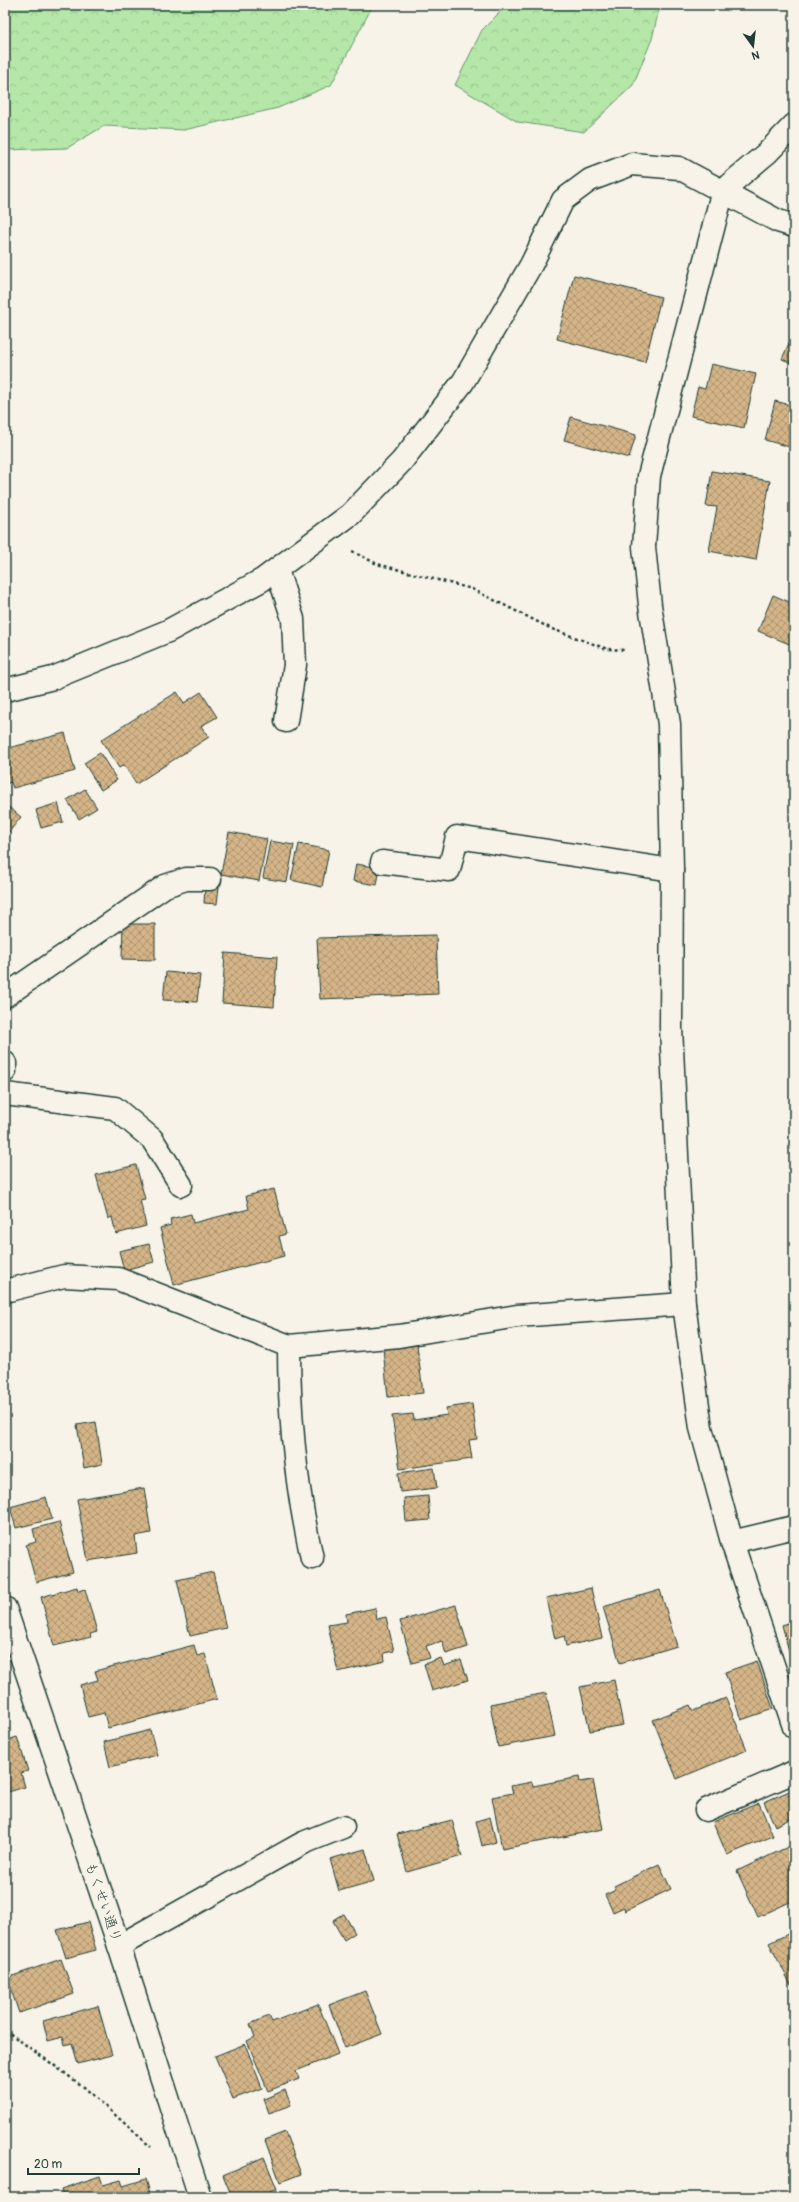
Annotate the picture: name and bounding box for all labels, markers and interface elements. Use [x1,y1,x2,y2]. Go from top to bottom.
north arrow [733,26,773,66]
text: N [750,48,761,63]
street label: もくせい通り [82,1860,125,1945]
scale bar [28,2150,139,2176]
text: 20 m [34,2157,63,2172]

